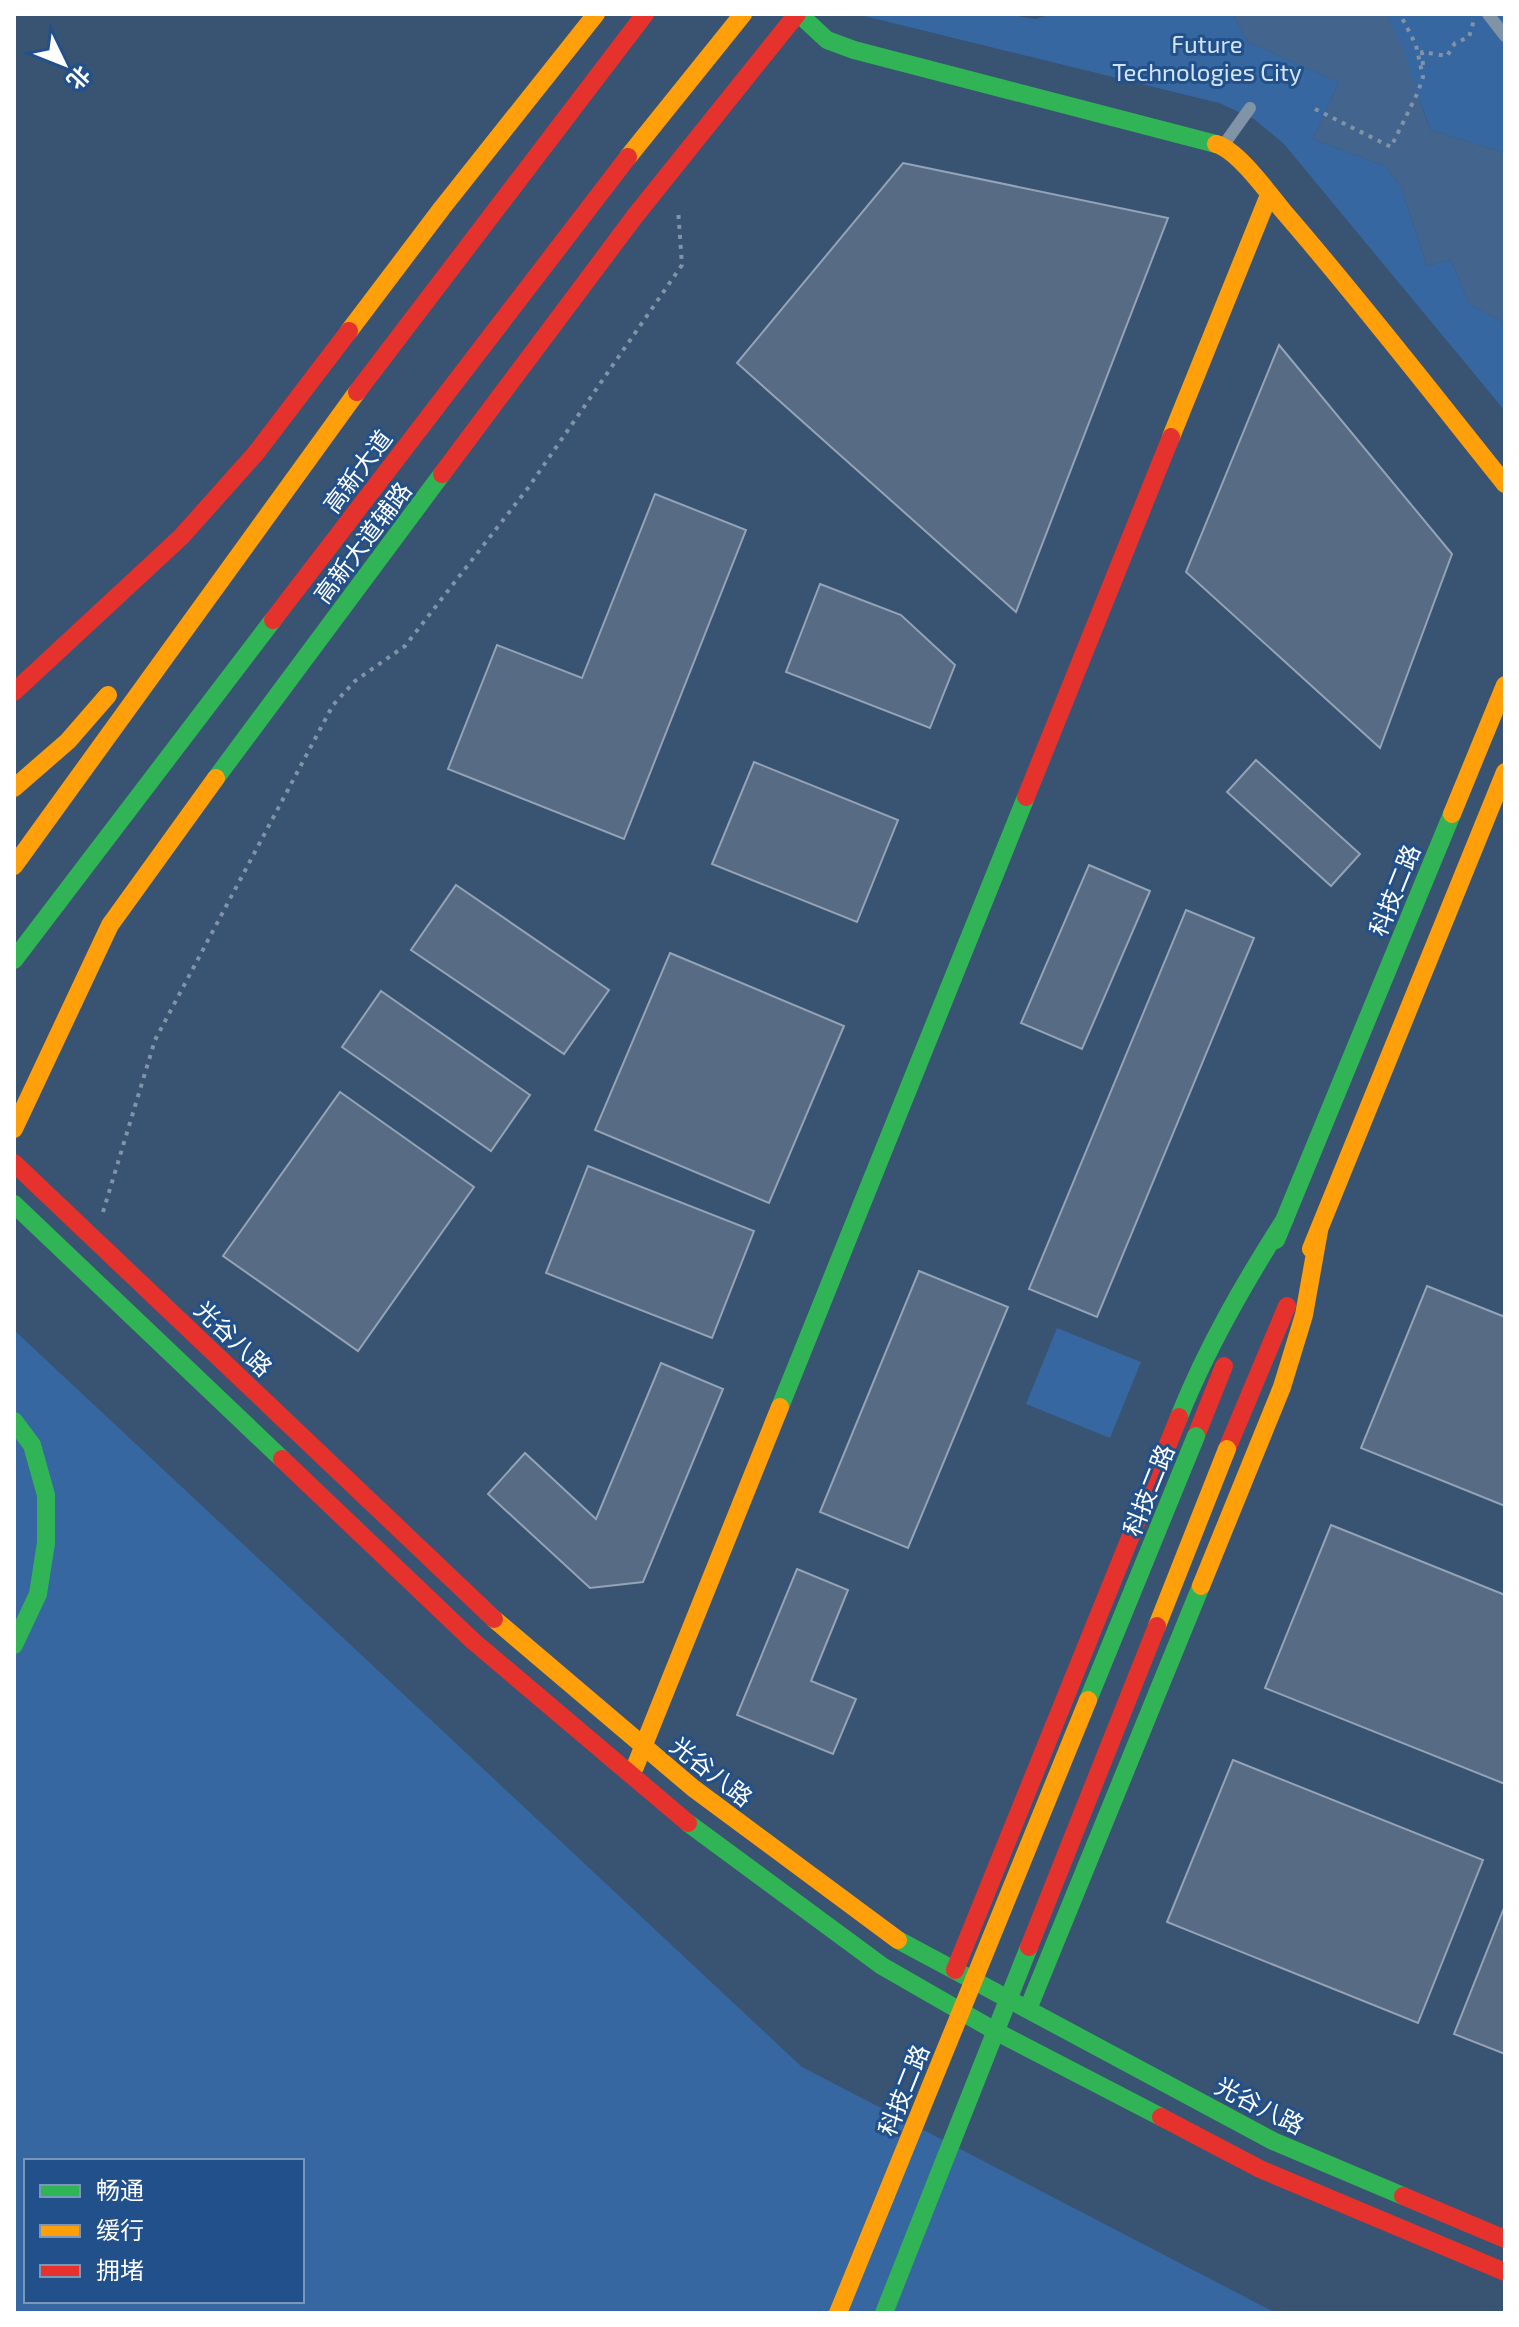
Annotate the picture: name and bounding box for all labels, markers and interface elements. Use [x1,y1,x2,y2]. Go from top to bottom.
north arrow [24,24,104,104]
park label: Future Technologies City [1112,29,1302,86]
text: 北 [62,61,96,95]
street label: 高新大道 [317,424,397,518]
street label: 高新大道辅路 [307,476,417,608]
street label: 科技二路 [1363,840,1425,940]
street label: 光谷八路 [189,1294,279,1382]
street label: 科技二路 [1117,1440,1179,1540]
street label: 光谷八路 [665,1730,759,1812]
street label: 科技二路 [872,2040,934,2140]
street label: 光谷八路 [1211,2070,1309,2140]
legend [24,2159,304,2303]
text: 畅通 [96,2175,144,2204]
text: 缓行 [96,2215,144,2244]
text: 拥堵 [96,2255,144,2284]

